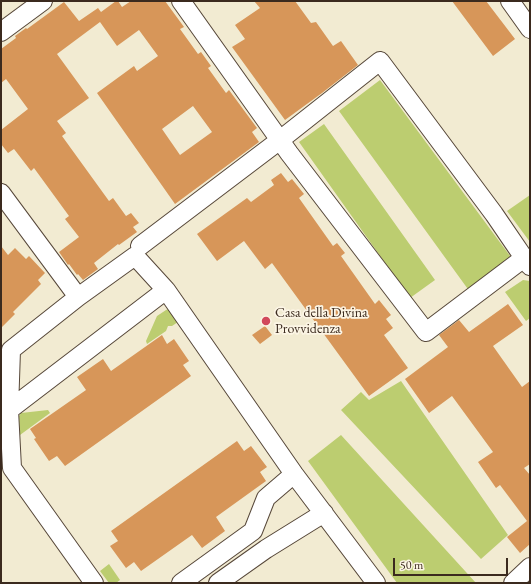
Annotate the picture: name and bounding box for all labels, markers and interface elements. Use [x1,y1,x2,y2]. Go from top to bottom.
place label: Casa della Divina Provvidenza [275,305,368,338]
marker: Casa della Divina Provvidenza [260,315,272,327]
scale bar [395,550,510,576]
text: 50 m [400,557,423,573]

